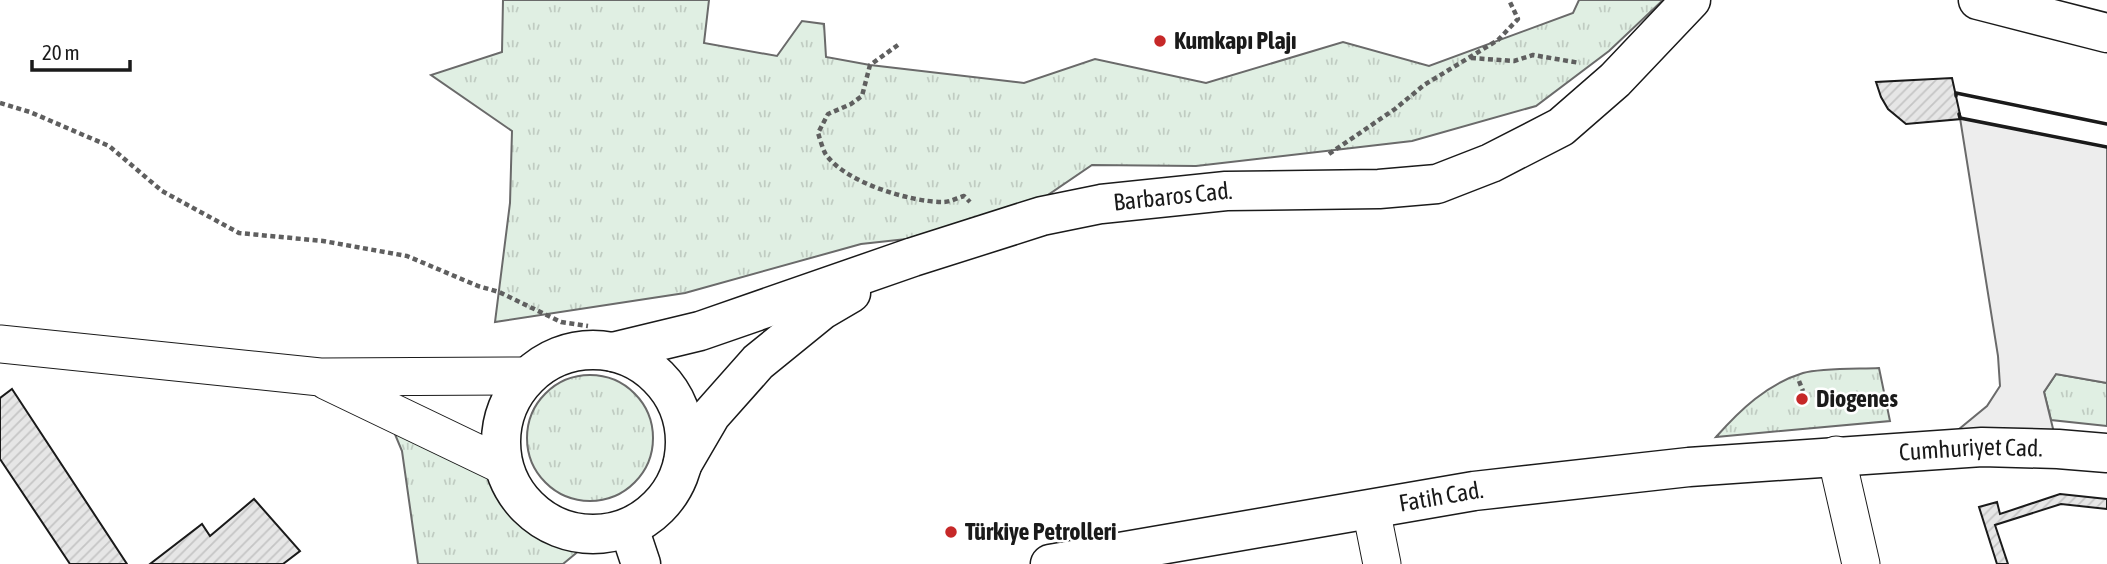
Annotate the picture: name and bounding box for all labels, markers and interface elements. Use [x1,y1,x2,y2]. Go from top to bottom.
place label: Kumkapı Plajı [1174,27,1297,54]
scale bar [32,28,130,72]
marker: Kumkapı Plajı [1152,33,1168,49]
text: 20 m [42,40,80,64]
street label: Barbaros Cad. [1112,177,1233,216]
place label: Diogenes [1816,385,1899,412]
marker: Diogenes [1794,391,1810,407]
street label: Cumhuriyet Cad. [1898,433,2043,466]
street label: Fatih Cad. [1397,476,1485,517]
place label: Türkiye Petrolleri [965,518,1116,545]
marker: Türkiye Petrolleri [943,524,959,540]

